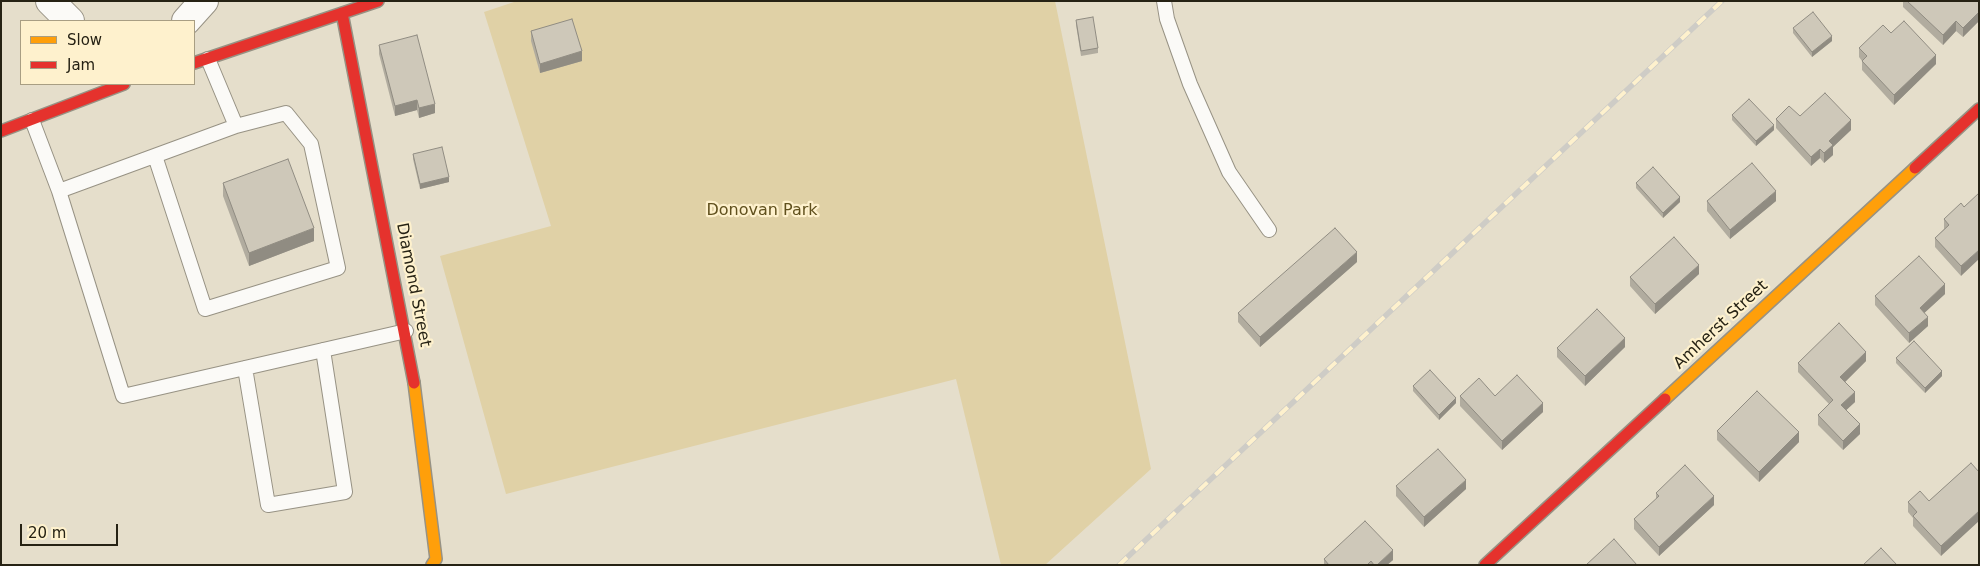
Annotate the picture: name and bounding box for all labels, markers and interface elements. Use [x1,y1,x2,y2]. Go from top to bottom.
legend [20,20,195,85]
text: Slow [67,31,102,49]
text: Jam [67,56,95,74]
park label: Donovan Park [706,201,818,221]
street label: Diamond Street [392,221,434,349]
street label: Amherst Street [1670,277,1772,373]
scale bar [22,514,120,546]
text: 20 m [28,524,66,542]

